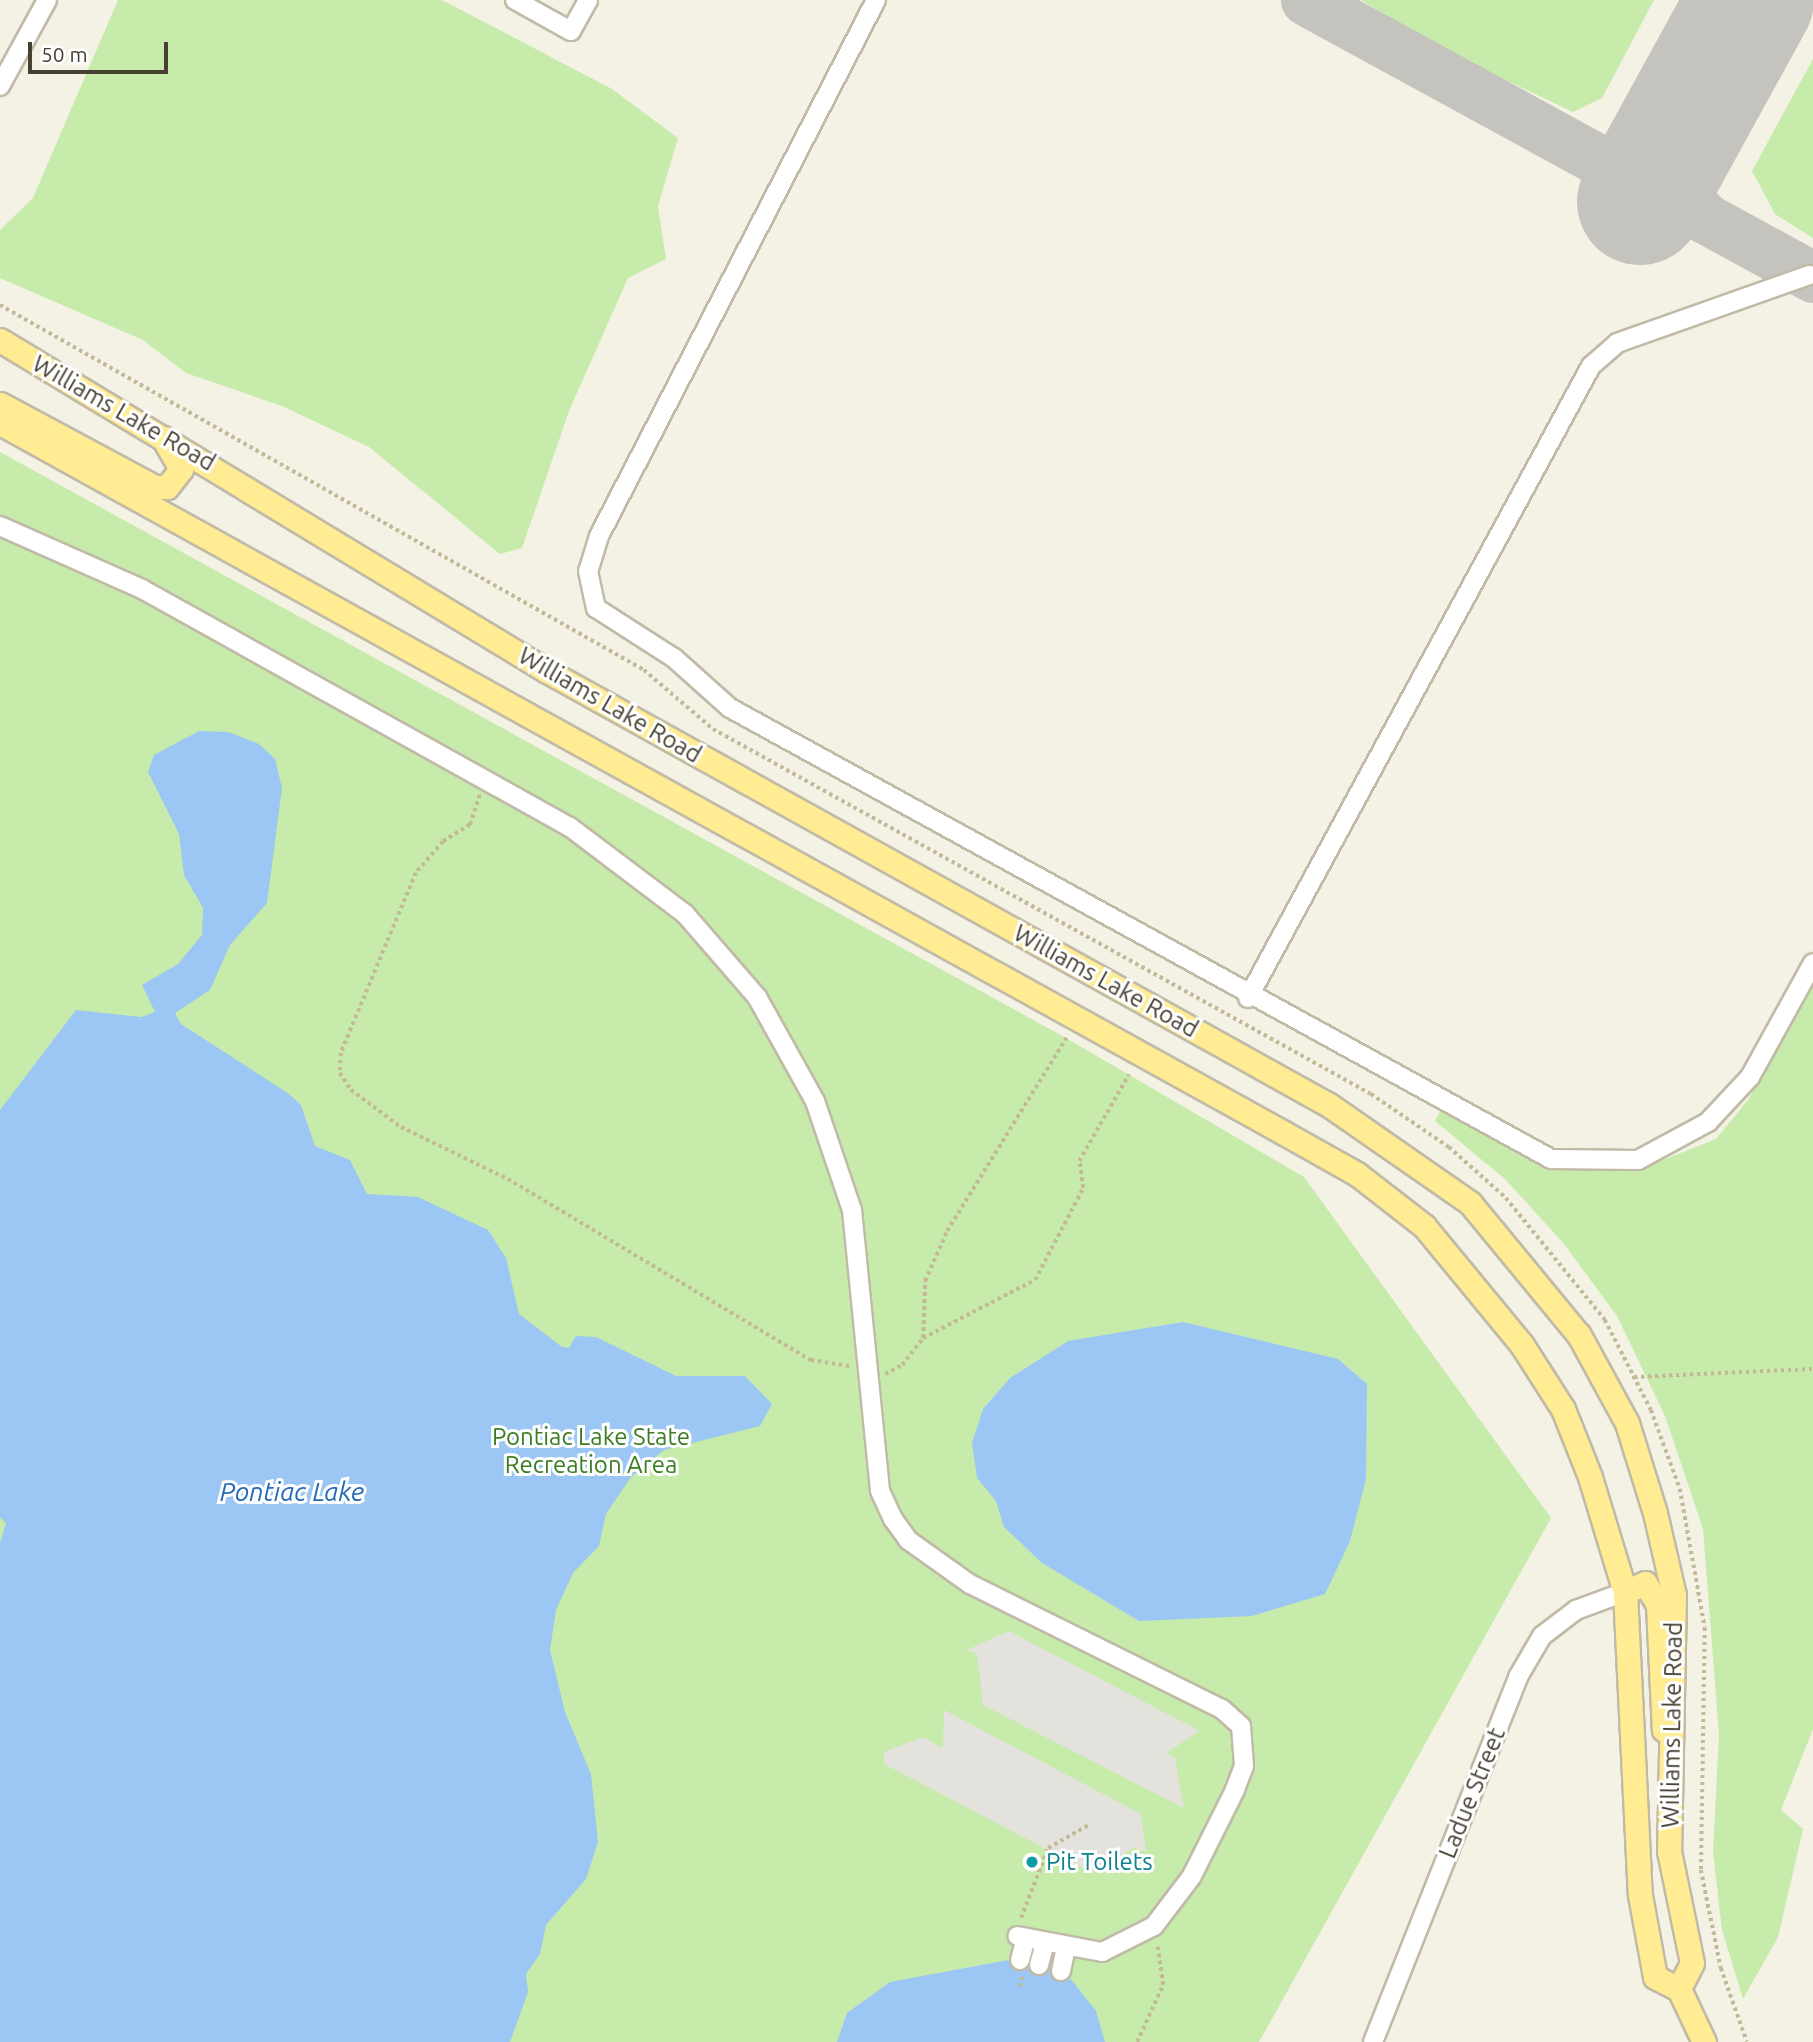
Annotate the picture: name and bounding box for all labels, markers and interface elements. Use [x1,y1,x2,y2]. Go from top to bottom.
scale bar [32,28,172,72]
text: 50 m [41,42,88,66]
street label: Williams Lake Road [27,349,221,477]
street label: Williams Lake Road [513,641,707,769]
street label: Williams Lake Road [1009,918,1203,1044]
park label: Pontiac Lake State Recreation Area [492,1423,690,1479]
water label: Pontiac Lake [220,1476,364,1508]
street label: Williams Lake Road [1656,1622,1688,1828]
street label: Ladue Street [1433,1724,1511,1862]
place label: Pit Toilets [1046,1848,1153,1876]
marker: Pit Toilets [1024,1854,1040,1870]

